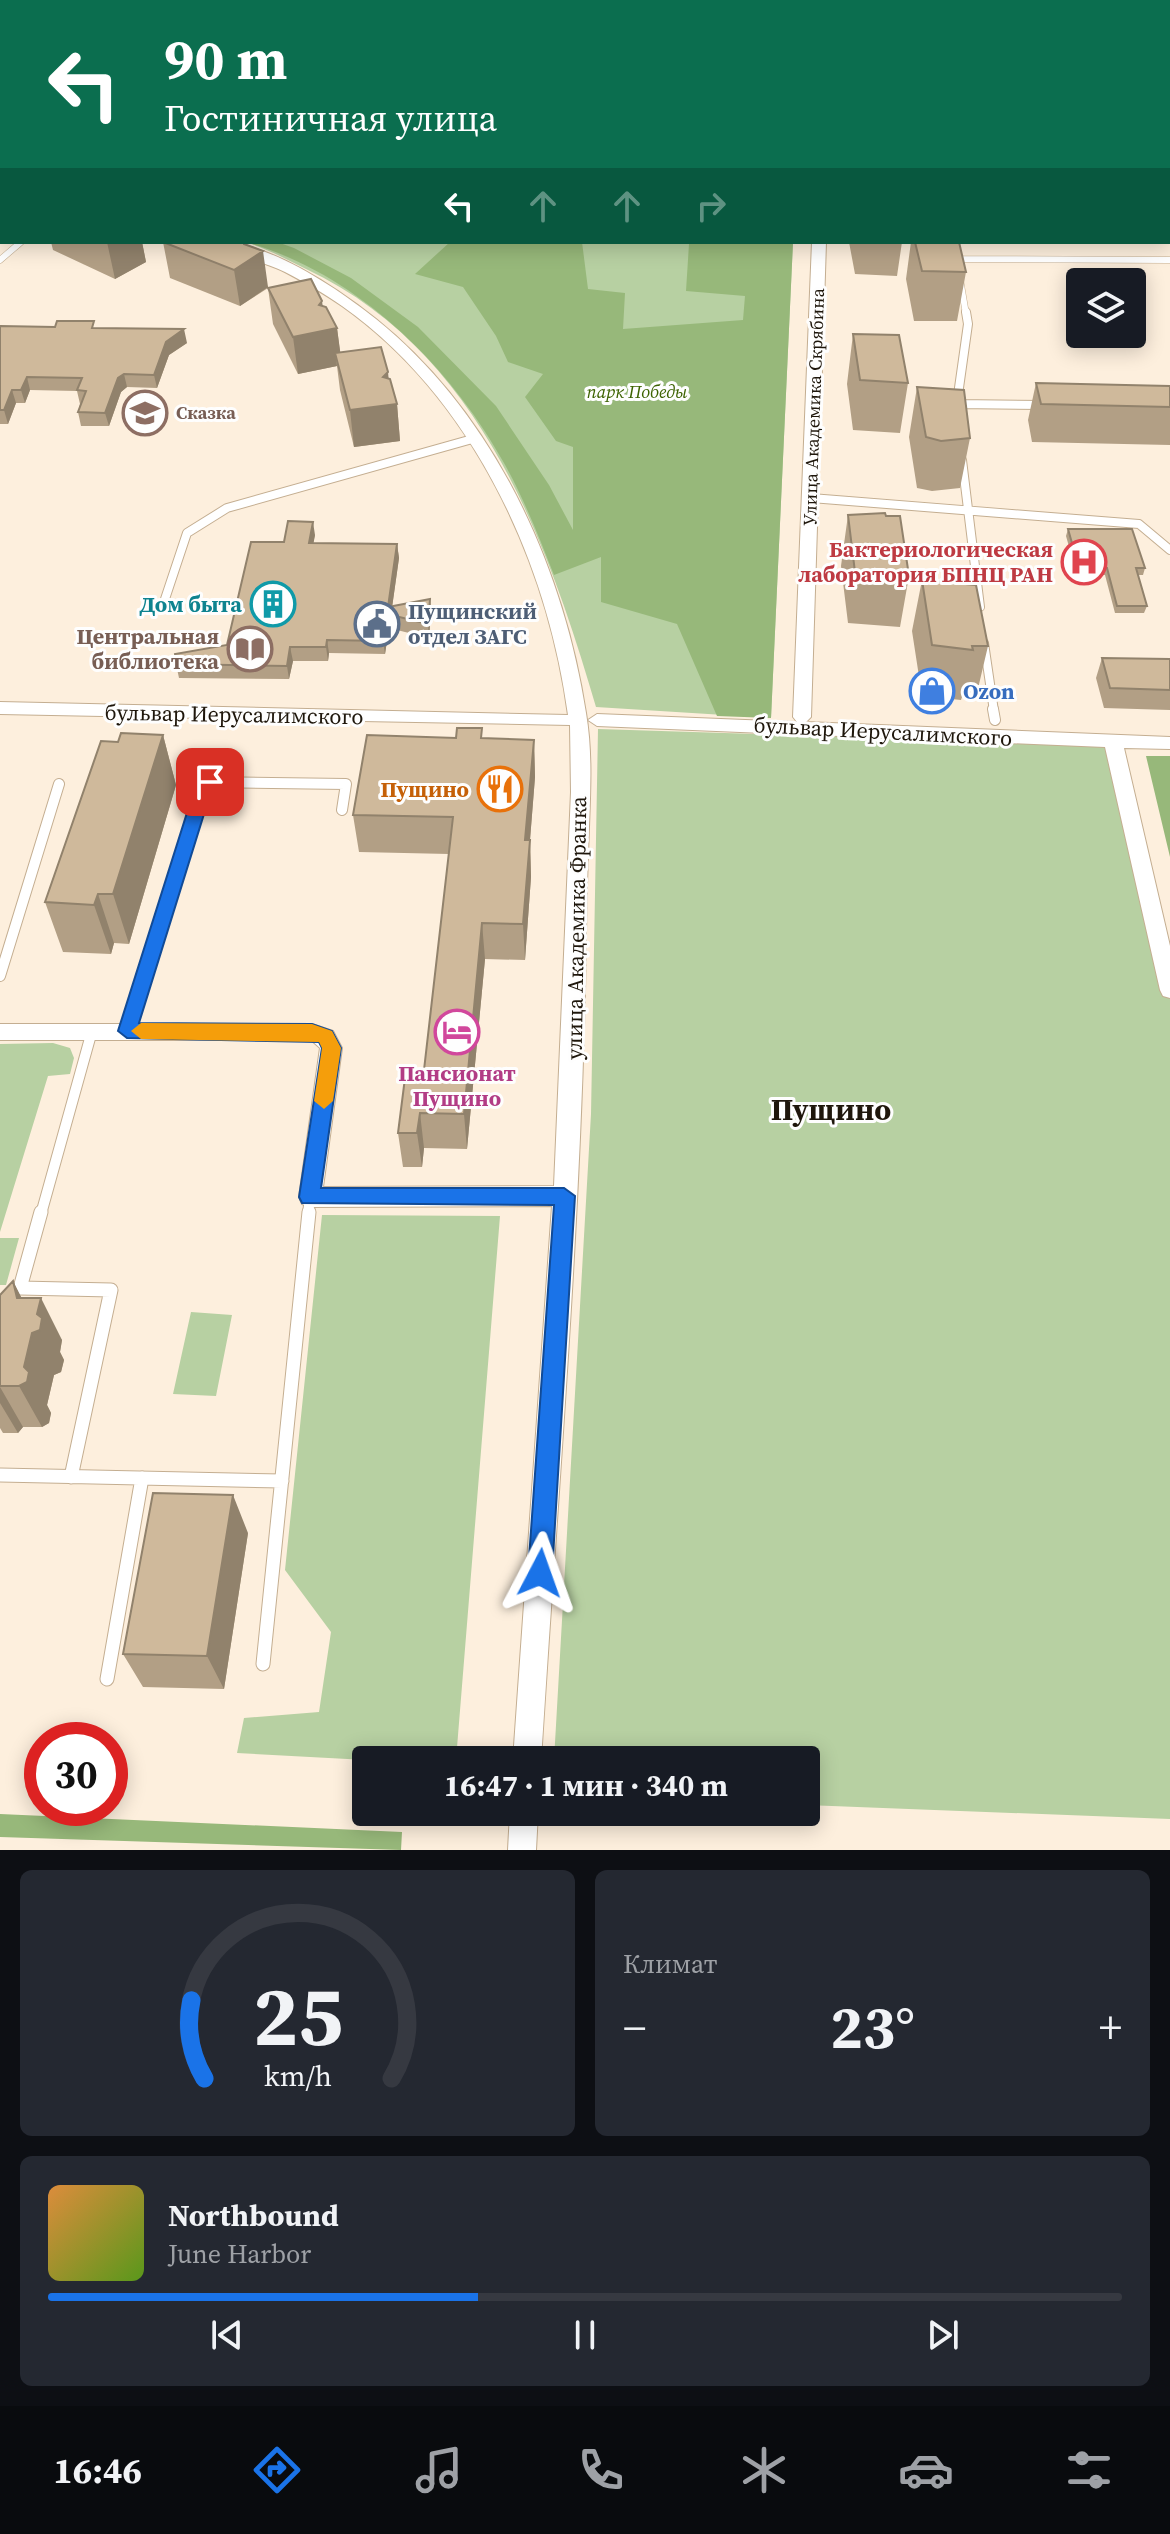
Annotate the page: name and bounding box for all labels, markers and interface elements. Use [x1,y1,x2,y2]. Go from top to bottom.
text: 90 m [164,21,287,98]
icon: left [32,32,136,136]
text: Гостиничная улица [164,94,497,143]
icon: left [437,184,481,228]
icon: ahead [521,184,565,228]
icon: ahead [605,184,649,228]
icon: right [689,184,733,228]
map controls [1066,268,1146,348]
button: layers [1066,268,1146,348]
street label: Улица Академика Скрябина [797,287,830,526]
park label: парк Победы [587,379,688,404]
school or university icon: Сказка [121,389,169,437]
place label: Сказка [176,400,236,425]
place label: Бактериологическая лаборатория БПНЦ РАН [798,534,1053,589]
hospital icon: Бактериологическая лаборатория БПНЦ РАН [1060,538,1108,586]
building icon: Дом быта [249,580,297,628]
place label: Дом быта [139,589,242,619]
place label: Пущинский отдел ЗАГС [408,596,537,651]
public building icon: Пущинский отдел ЗАГС [353,600,401,648]
place label: Центральная библиотека [76,621,219,676]
library icon: Центральная библиотека [226,625,274,673]
shop icon: Ozon [908,667,956,715]
place label: Ozon [963,676,1015,706]
street label: бульвар Иерусалимского [104,697,364,731]
street label: бульвар Иерусалимского [753,709,1013,753]
pin [176,748,244,816]
icon: arrive [188,760,232,804]
restaurant icon: Пущино [476,765,524,813]
place label: Пущино [381,774,469,804]
street label: улица Академика Франка [559,795,593,1060]
hotel icon: Пансионат Пущино [433,1008,481,1056]
place label: Пансионат Пущино [398,1058,516,1113]
district label: Пущино [771,1089,891,1130]
position arrow [498,1531,582,1615]
speed limit sign: 30 [24,1722,128,1826]
text: 16:47 · 1 мин · 340 m [444,1765,728,1806]
text: Климат [623,1946,717,1982]
text: 25 [252,1959,343,2073]
text: 23° [830,1986,915,2068]
text: − [623,1997,646,2058]
text: + [1099,1997,1122,2058]
text: km/h [263,2056,332,2096]
text: Northbound [168,2195,339,2236]
text: June Harbor [168,2236,311,2272]
icon: previous [205,2313,249,2357]
icon: pause [563,2313,607,2357]
icon: next [921,2313,965,2357]
icon: directions [249,2442,305,2498]
icon: music [411,2442,467,2498]
icon: phone [573,2442,629,2498]
icon: climate [736,2442,792,2498]
icon: car [898,2442,954,2498]
icon: filters [1061,2442,1117,2498]
text: 16:46 [53,2446,142,2495]

